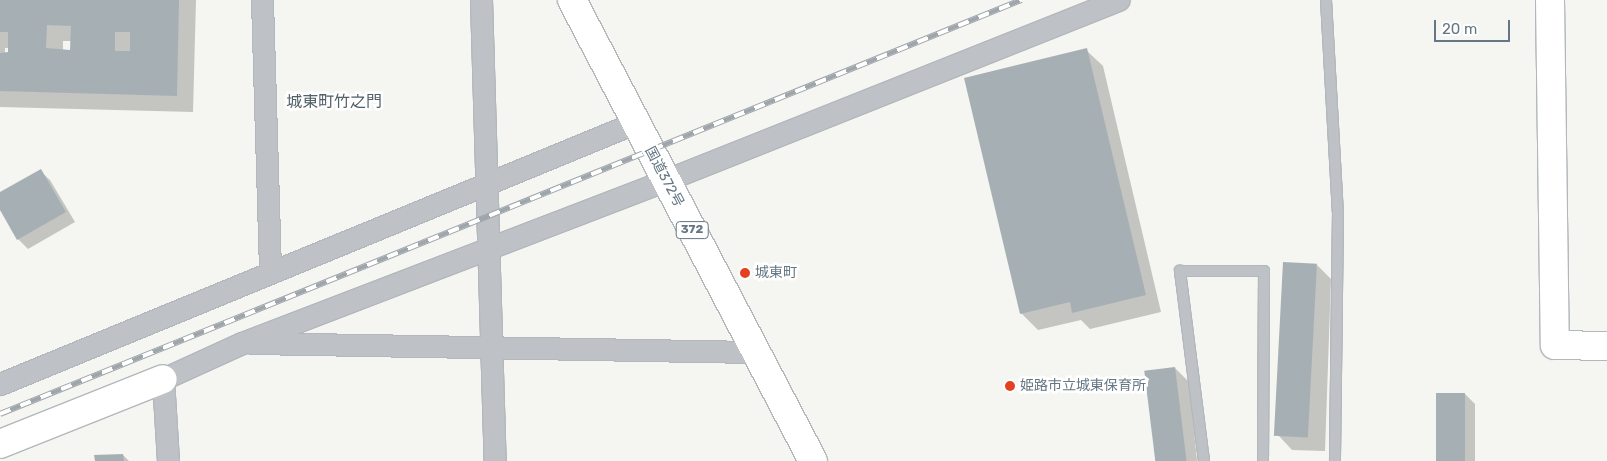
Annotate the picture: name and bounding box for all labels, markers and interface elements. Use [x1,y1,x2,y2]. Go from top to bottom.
scale bar [1437,10,1513,42]
text: 20 m [1442,20,1477,38]
district label: 城東町竹之門 [286,92,382,112]
street label: 国道372号 [641,144,687,210]
road number: 372 [674,220,710,240]
place label: 城東町 [755,265,797,281]
marker: 城東町 [739,267,751,279]
place label: 姫路市立城東保育所 [1020,378,1146,394]
marker: 姫路市立城東保育所 [1004,380,1016,392]

